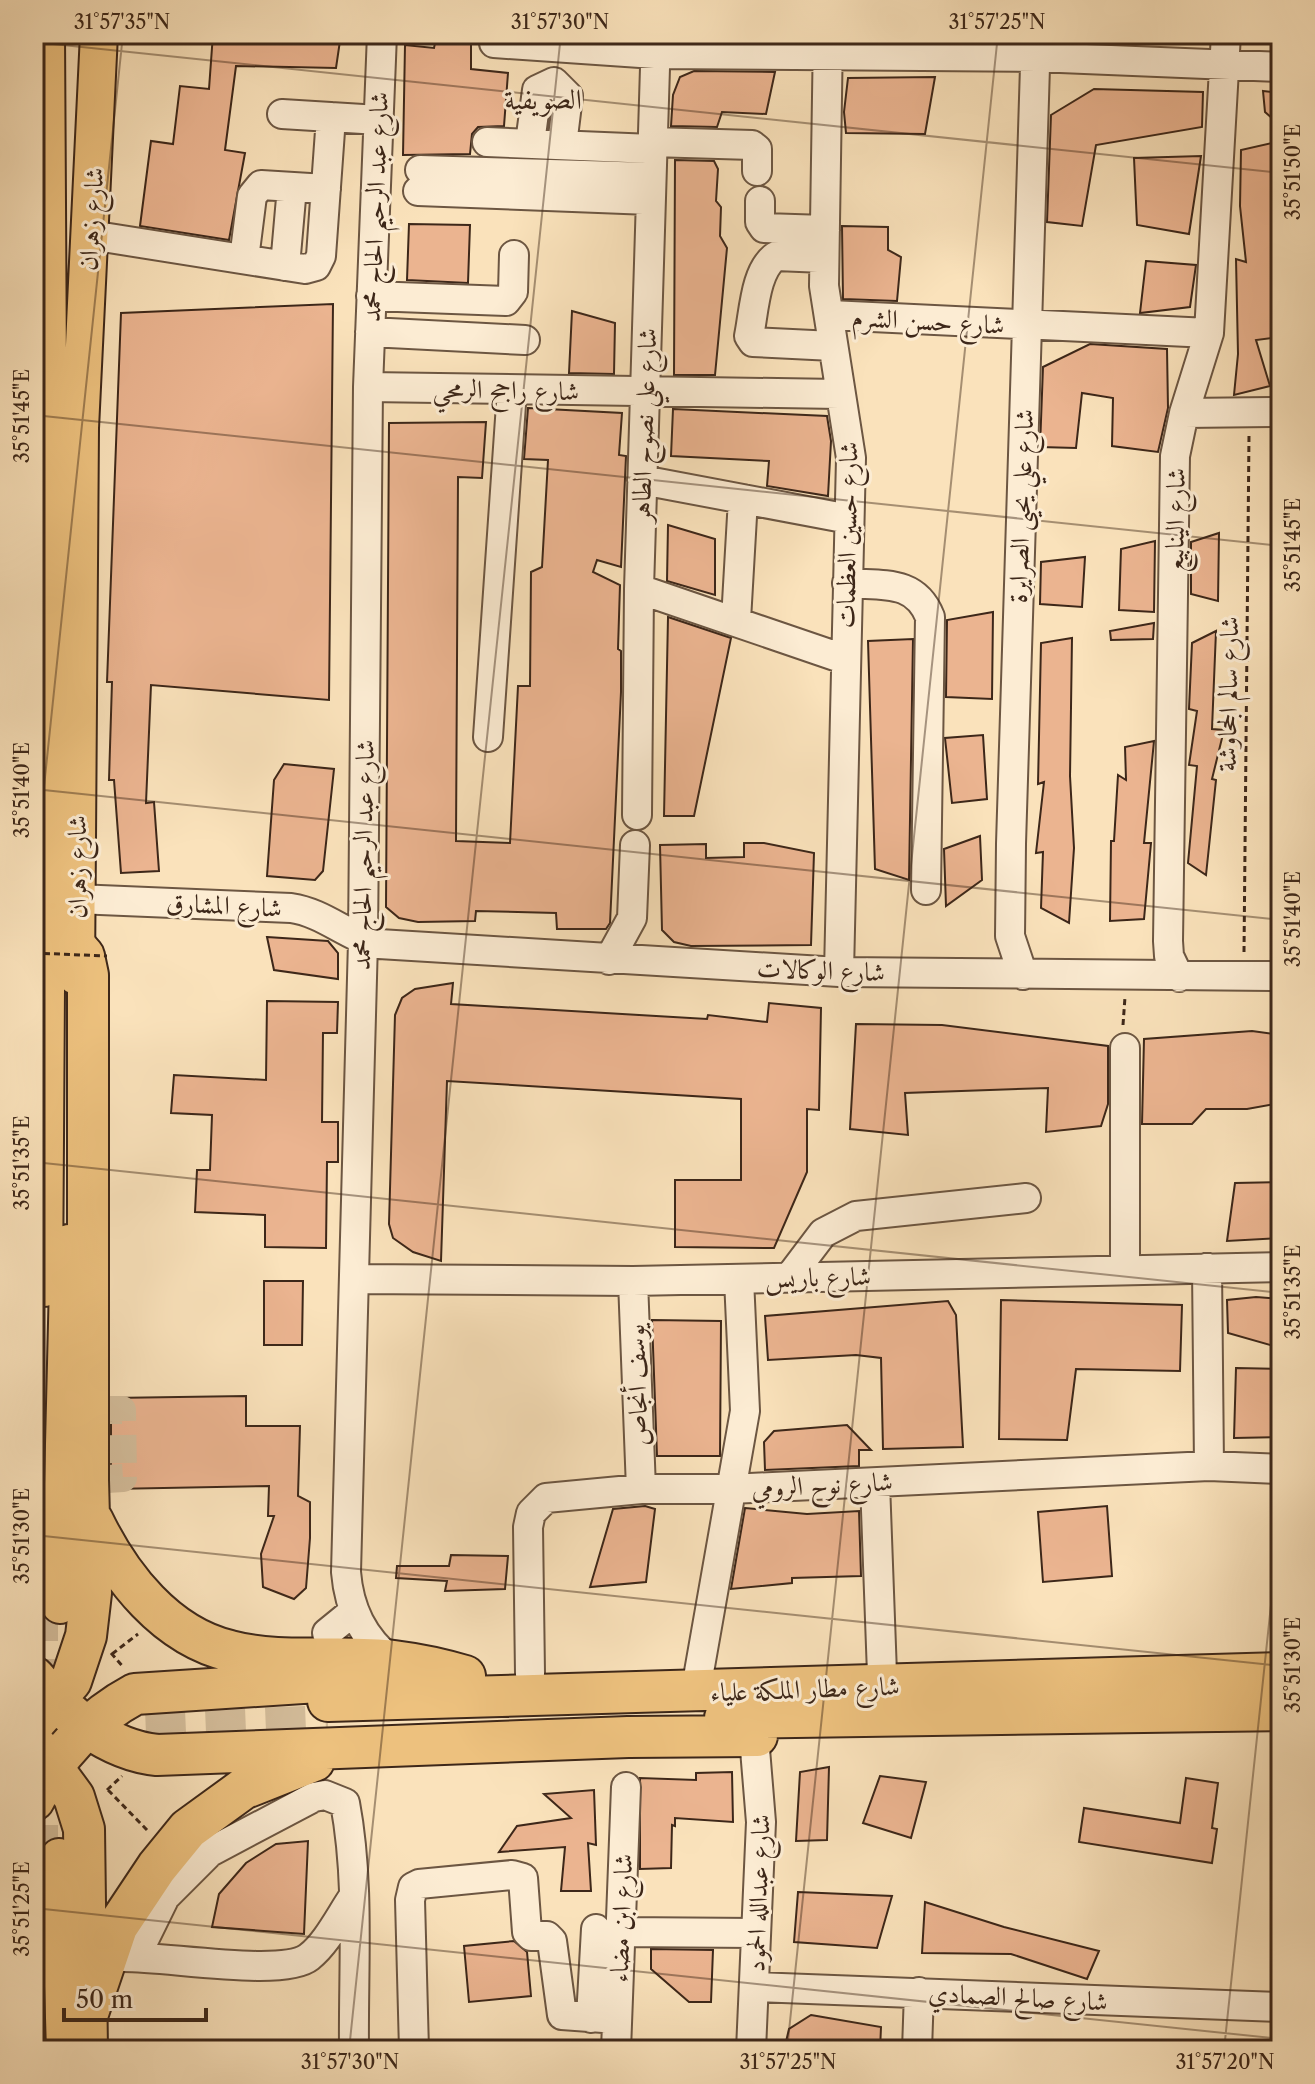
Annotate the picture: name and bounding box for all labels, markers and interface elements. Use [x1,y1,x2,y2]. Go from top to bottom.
text: 31°57'35"N [74,10,170,34]
text: 31°57'30"N [511,10,609,34]
text: 31°57'25"N [948,10,1046,34]
district label: الصويفية [504,82,582,117]
street label: شارع عبد الرحيم الحاج محمد [355,91,405,323]
text: 35°51'50"E [1281,124,1305,220]
street label: شارع زهران [71,166,117,272]
street label: شارع حسن الشرم [850,301,1005,348]
street label: شارع علي نصوح الطاهر [625,327,672,526]
text: 35°51'45"E [10,369,34,463]
street label: شارع راجح الرمحي [432,373,580,416]
street label: شارع علي يحيى الصرايرة [1002,408,1049,604]
street label: شارع حسين العظمات [829,441,871,629]
street label: شارع الينابيع [1158,467,1200,573]
text: 35°51'45"E [1281,498,1305,592]
street label: شارع سالم الجحاوشة [1211,616,1252,772]
street label: شارع عبد الرحيم الحاج محمد [345,739,391,971]
text: 35°51'40"E [10,742,34,838]
street label: شارع زهران [61,815,99,919]
text: 35°51'40"E [1281,871,1305,967]
street label: شارع المشارق [165,886,283,930]
street label: شارع الوكالات [756,952,886,994]
text: 35°51'35"E [10,1116,34,1210]
text: 35°51'35"E [1281,1245,1305,1339]
street label: شارع باريس [765,1260,871,1300]
street label: يوسف أنجاص [618,1321,656,1447]
street label: شارع نوح الرومي [750,1465,894,1513]
text: 35°51'30"E [10,1488,34,1584]
text: 35°51'30"E [1281,1617,1305,1713]
street label: شارع مطار الملكة علياء [710,1670,901,1714]
street label: شارع عبدالله الحمود [739,1814,783,1973]
street label: شارع ابن مضاء [603,1853,645,1983]
text: 35°51'25"E [10,1861,34,1957]
scale bar [64,1972,206,2022]
street label: شارع صالح الصمادي [927,1976,1109,2024]
text: 50 m [76,1985,133,2014]
text: 31°57'30"N [301,2050,399,2074]
text: 31°57'25"N [739,2050,837,2074]
text: 31°57'20"N [1176,2050,1274,2074]

